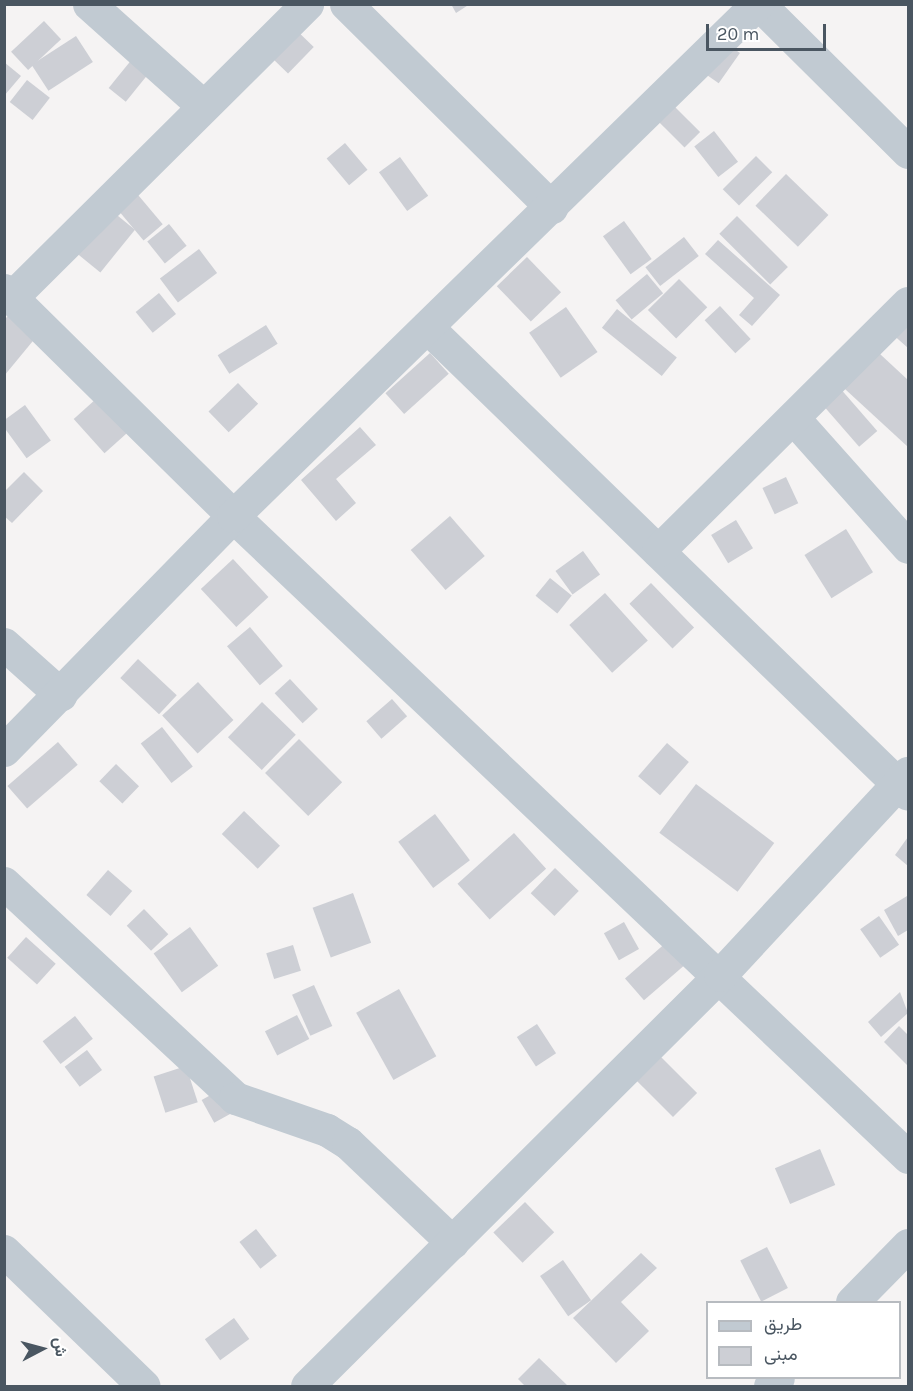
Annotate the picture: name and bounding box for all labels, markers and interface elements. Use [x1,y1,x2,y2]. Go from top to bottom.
scale bar [709,12,829,50]
text: 20 m [717,23,759,45]
legend [706,1301,901,1379]
text: طريق [764,1313,802,1335]
north arrow [12,1319,72,1379]
text: ش [50,1337,71,1358]
text: مبنى [764,1343,798,1365]

